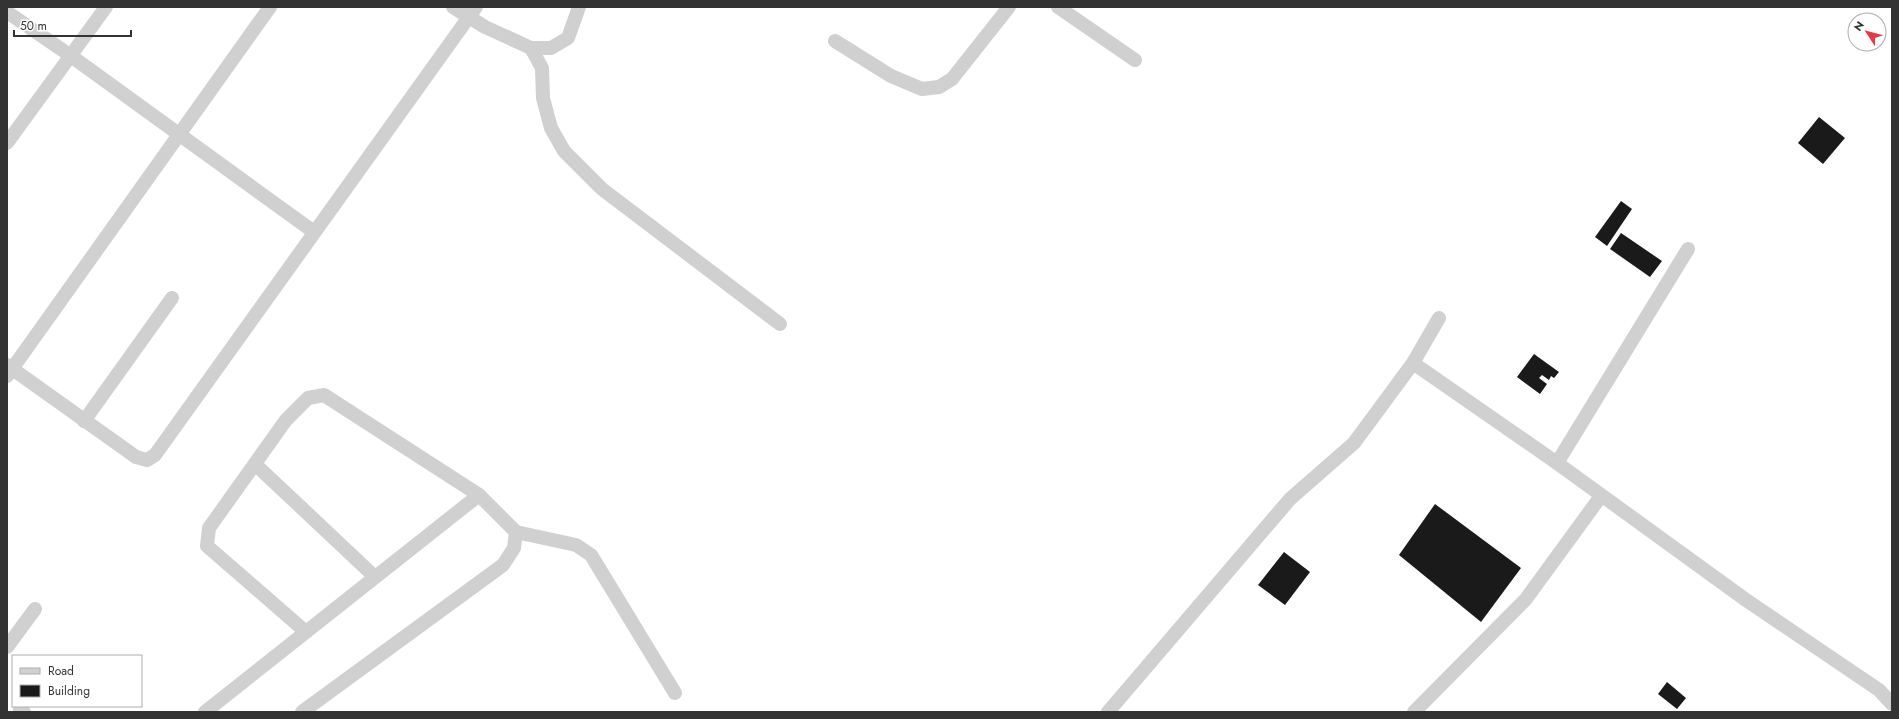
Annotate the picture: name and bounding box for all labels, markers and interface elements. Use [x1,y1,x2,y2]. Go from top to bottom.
scale bar [14,12,131,38]
north arrow [1847,12,1887,52]
text: 50 m [20,17,47,35]
text: N [1850,18,1868,34]
legend [12,655,142,707]
text: Road [48,662,74,680]
text: Building [48,682,90,700]

